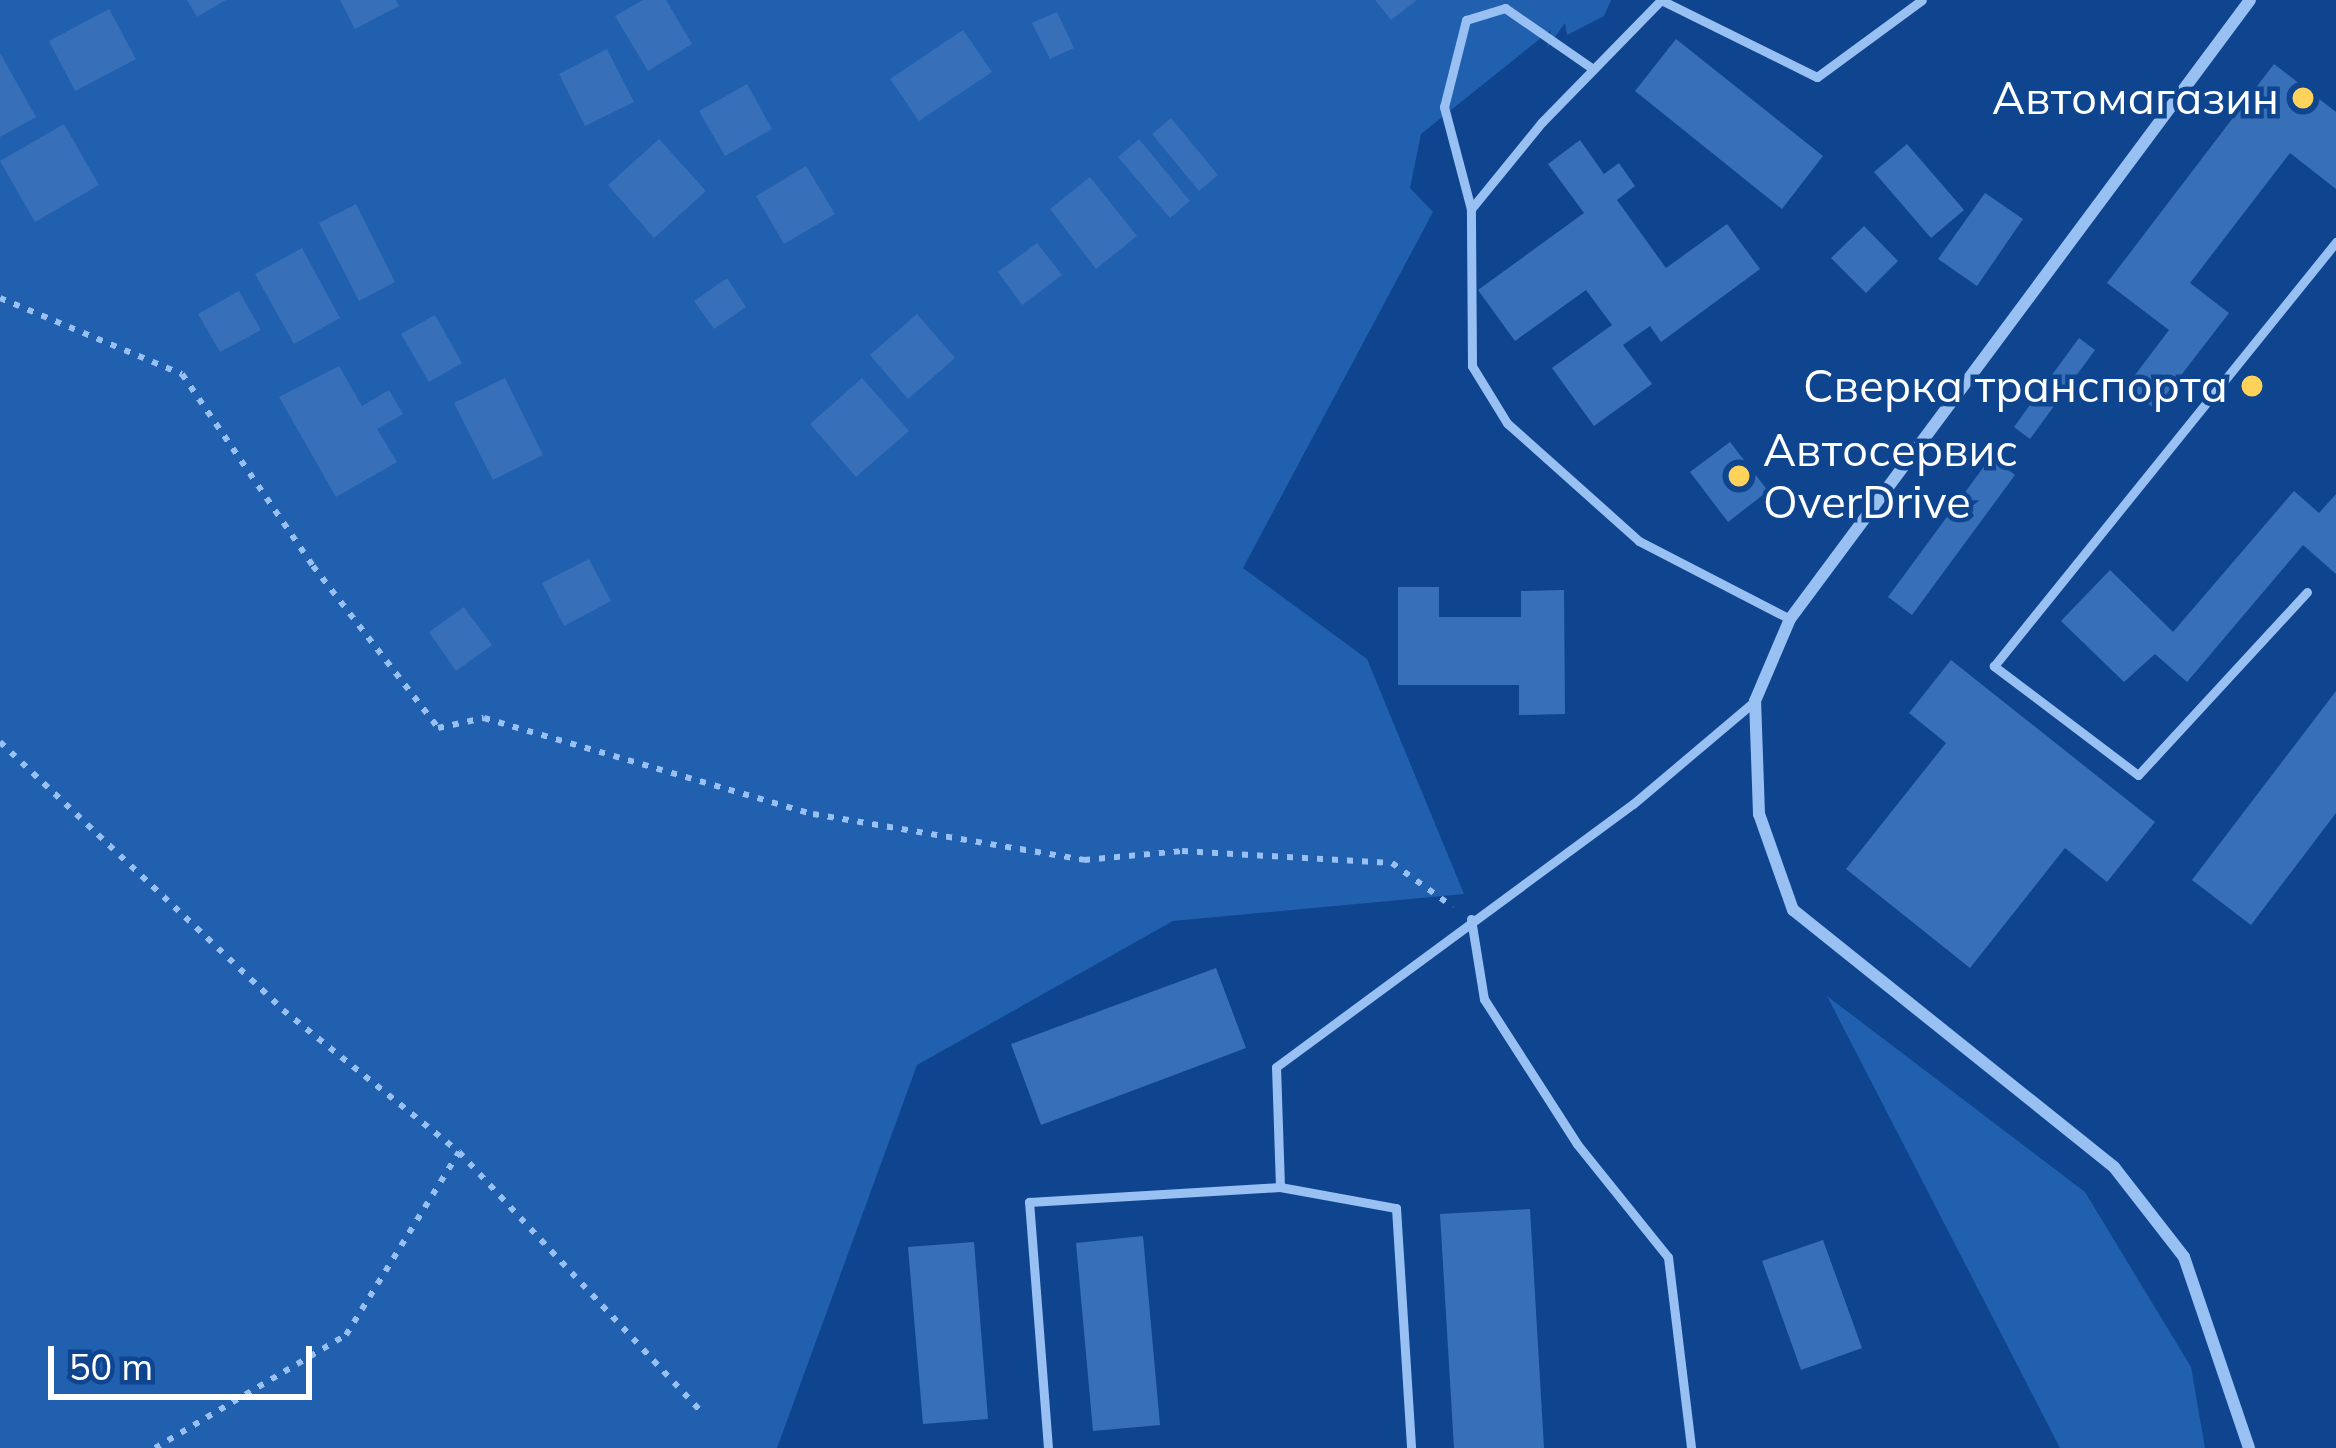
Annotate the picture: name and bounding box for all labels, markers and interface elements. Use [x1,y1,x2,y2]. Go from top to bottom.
place label: Автомагазин [1992,71,2279,125]
marker: Автомагазин [2290,85,2316,111]
place label: Сверка транспорта [1803,359,2228,413]
marker: Сверка транспорта [2239,373,2265,399]
place label: Автосервис OverDrive [1763,423,2018,529]
marker: Автосервис OverDrive [1726,463,1752,489]
scale bar [54,1322,318,1396]
text: 50 m [69,1344,153,1389]

